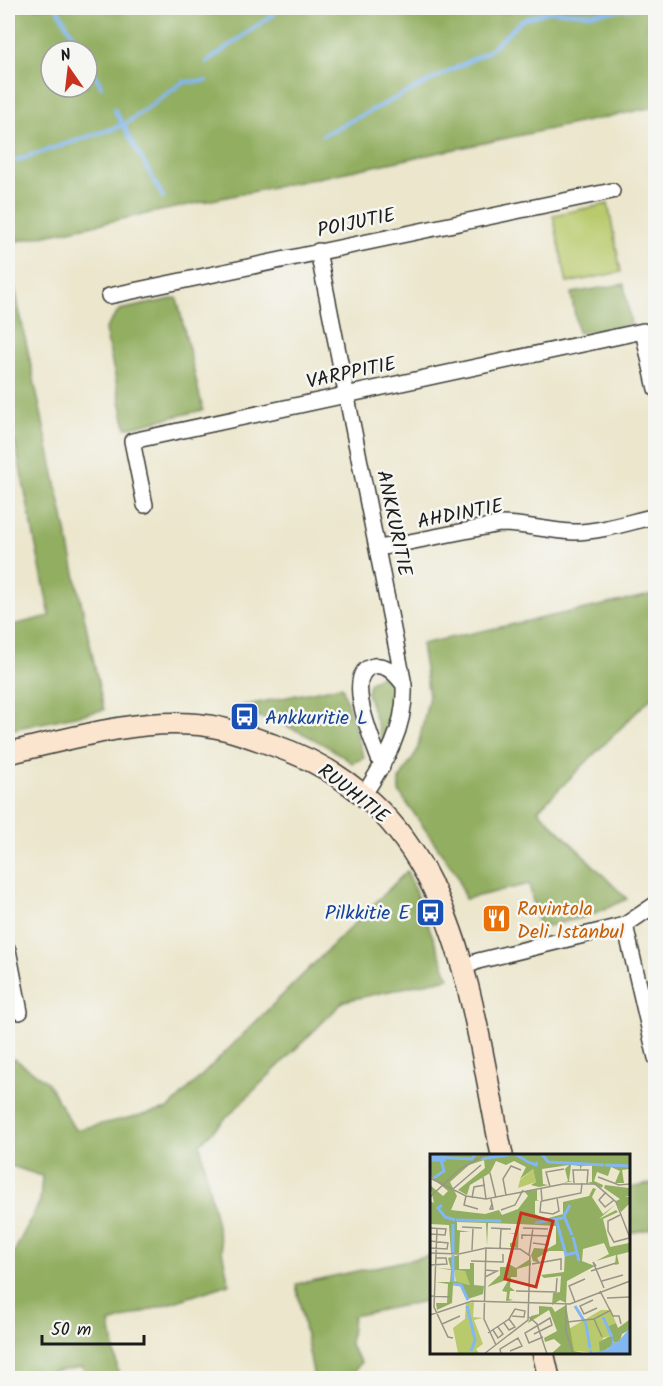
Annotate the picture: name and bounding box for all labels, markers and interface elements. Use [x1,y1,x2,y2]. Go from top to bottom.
north arrow [39,39,99,99]
text: N [58,43,74,69]
street label: POIJUTIE [314,200,400,248]
street label: VARPPITIE [304,349,401,399]
street label: ANKKURITIE [366,467,420,581]
street label: AHDINTIE [415,491,507,539]
bus stop icon: Ankkuritie L [228,701,260,733]
place label: Ankkuritie L [265,703,368,735]
street label: RUUHITIE [310,756,397,834]
place label: Ravintola Deli Istanbul [517,894,624,949]
bus stop icon: Pilkkitie E [415,896,447,928]
place label: Pilkkitie E [325,898,411,930]
restaurant icon: Ravintola Deli Istanbul [480,903,512,935]
inset map [430,1154,630,1353]
scale bar [42,1308,144,1346]
text: 50 m [51,1316,91,1345]

